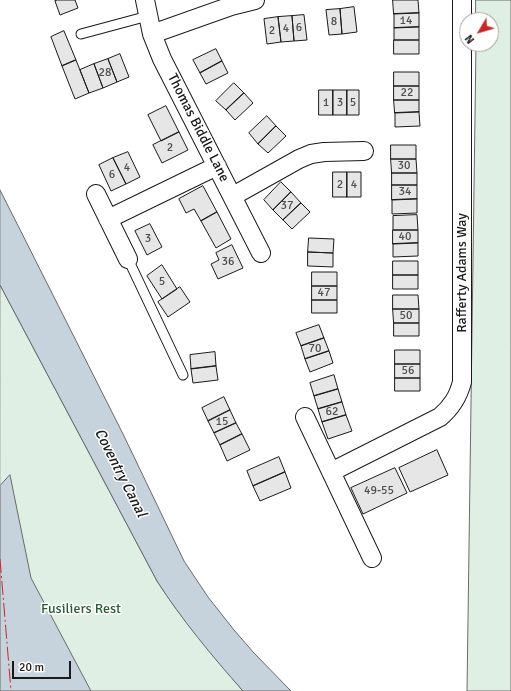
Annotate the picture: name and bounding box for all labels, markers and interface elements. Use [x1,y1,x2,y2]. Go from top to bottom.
north arrow [459,12,499,52]
house number: 14 [400,14,412,28]
house number: 8 [331,15,337,29]
house number: 6 [296,21,302,35]
house number: 4 [283,22,289,36]
house number: 2 [269,24,275,38]
text: N [462,32,477,46]
house number: 28 [99,66,111,80]
street label: Thomas Biddle Lane [163,71,233,185]
house number: 22 [401,86,413,100]
house number: 1 [323,96,329,110]
house number: 3 [337,96,343,110]
house number: 5 [350,96,356,110]
house number: 2 [167,141,173,155]
house number: 30 [398,159,410,173]
house number: 4 [124,161,130,175]
house number: 6 [109,168,115,182]
house number: 2 [337,178,343,192]
house number: 4 [351,178,357,192]
house number: 34 [399,185,411,199]
house number: 37 [281,199,293,213]
street label: Rafferty Adams Way [454,213,470,333]
house number: 40 [399,230,411,244]
house number: 3 [145,232,151,246]
house number: 36 [222,255,234,269]
house number: 5 [159,275,165,289]
house number: 47 [318,286,330,300]
house number: 50 [400,309,412,323]
house number: 70 [309,342,321,356]
house number: 56 [402,364,414,378]
house number: 62 [326,405,338,419]
house number: 15 [216,415,228,429]
water label: Coventry Canal [90,426,150,520]
house number: 49-55 [364,484,394,498]
park label: Fusiliers Rest [41,601,121,617]
scale bar [14,653,73,679]
text: 20 m [19,660,44,675]

